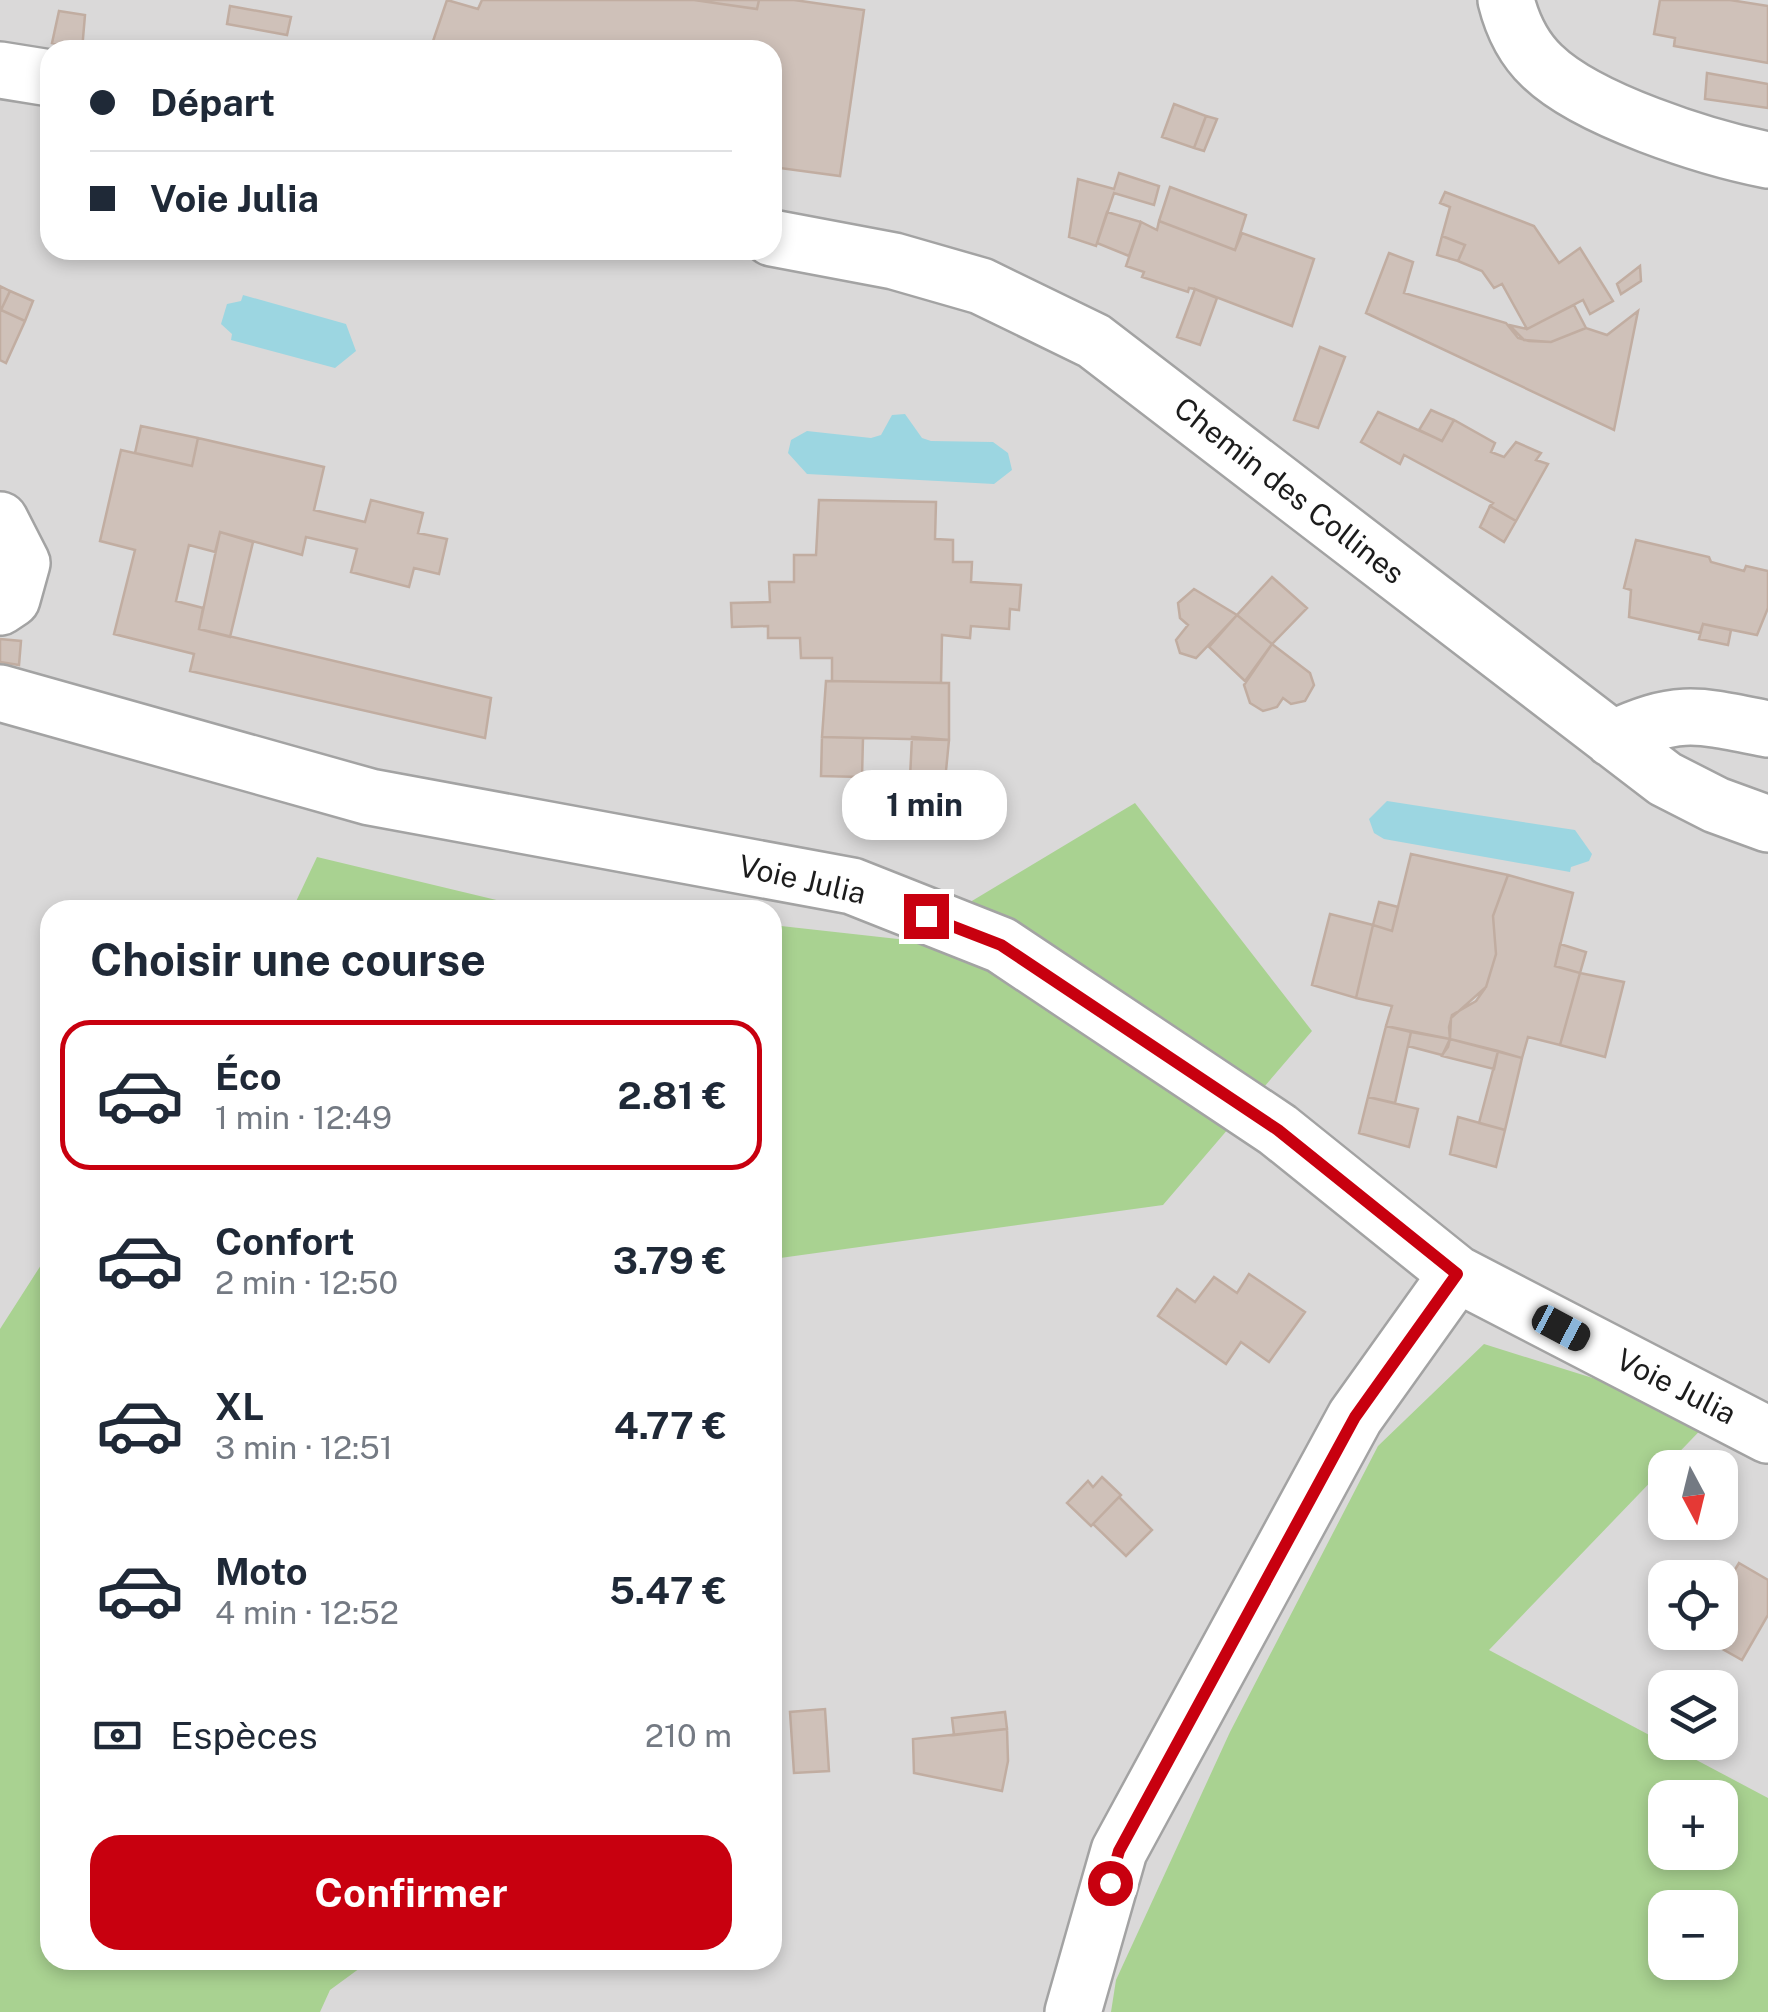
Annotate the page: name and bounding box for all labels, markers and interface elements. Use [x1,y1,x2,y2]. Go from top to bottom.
text: Départ [150,80,275,125]
text: Voie Julia [150,176,319,221]
street label: Chemin des Collines [1167,389,1412,591]
callout: 1 min [844,771,1008,841]
text: 1 min [886,786,963,823]
street label: Voie Julia [735,847,869,911]
route end [904,894,949,939]
text: Choisir une course [90,933,486,986]
icon: car [95,1050,185,1140]
text: Éco [215,1054,282,1099]
text: 2.81 € [618,1073,727,1118]
text: 1 min · 12:49 [215,1099,392,1136]
icon: car [95,1215,185,1305]
text: Confort [215,1219,355,1264]
text: 3.79 € [613,1238,727,1283]
text: 2 min · 12:50 [215,1264,398,1301]
car [1527,1301,1595,1355]
street label: Voie Julia [1611,1341,1742,1432]
icon: car [95,1380,185,1470]
text: XL [215,1384,264,1429]
text: 4.77 € [614,1403,727,1448]
text: 3 min · 12:51 [215,1429,393,1466]
north arrow [1648,1450,1738,1540]
map controls [1648,1450,1738,1980]
icon: car [95,1545,185,1635]
text: Moto [215,1549,308,1594]
button: locate [1648,1560,1738,1650]
text: 5.47 € [609,1568,727,1613]
text: 4 min · 12:52 [215,1594,399,1631]
button: layers [1648,1670,1738,1760]
icon: cash [90,1708,145,1763]
text: Espèces [170,1713,318,1758]
text: 210 m [645,1717,732,1754]
button: + [1648,1780,1738,1870]
button: Confirmer [90,1835,732,1950]
route start [1088,1861,1133,1906]
button: − [1648,1890,1738,1980]

